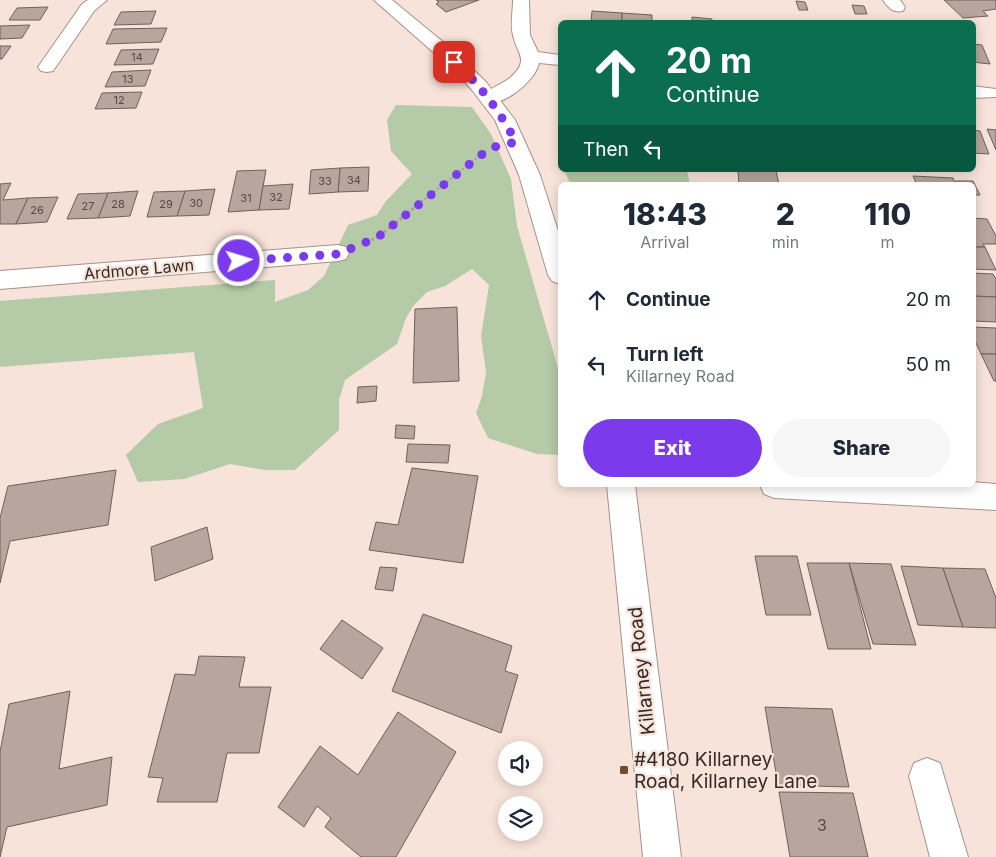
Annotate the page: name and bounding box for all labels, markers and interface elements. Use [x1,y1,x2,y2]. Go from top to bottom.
text: 20 m [666,39,752,81]
icon: ahead [583,40,648,105]
pin [433,41,475,83]
icon: arrive [440,48,468,76]
house number: 14 [131,50,143,64]
house number: 13 [122,72,134,86]
text: Continue [666,81,760,107]
house number: 12 [113,93,125,107]
icon: left [639,135,667,163]
text: Then [583,138,629,161]
house number: 34 [347,173,361,187]
house number: 33 [318,174,332,188]
house number: 32 [269,190,283,204]
house number: 31 [240,191,252,205]
house number: 30 [189,196,203,210]
text: 18:43 [623,196,707,232]
text: 2 [776,196,795,232]
text: 110 [864,196,911,232]
house number: 28 [111,197,125,211]
house number: 29 [159,197,173,211]
house number: 27 [82,199,94,213]
house number: 26 [30,203,44,217]
text: Arrival [640,232,689,252]
text: min [772,232,799,252]
text: m [881,232,895,252]
position arrow [212,234,264,286]
street label: Ardmore Lawn [83,254,195,284]
icon: ahead [583,286,611,314]
text: Continue [626,288,711,311]
text: 20 m [905,288,951,311]
text: Turn left [626,343,704,366]
icon: left [583,351,611,379]
text: 50 m [905,353,951,376]
text: Killarney Road [626,366,734,386]
button: Exit [583,419,762,477]
button: Share [772,419,951,477]
street label: Killarney Road [623,606,660,736]
map controls [498,741,543,841]
button: sound [498,741,543,786]
place label: #4180 Killarney Road, Killarney Lane [634,748,817,793]
marker: #4180 Killarney Road, Killarney Lane [618,764,630,776]
button: layers [498,796,543,841]
house number: 3 [817,815,827,835]

